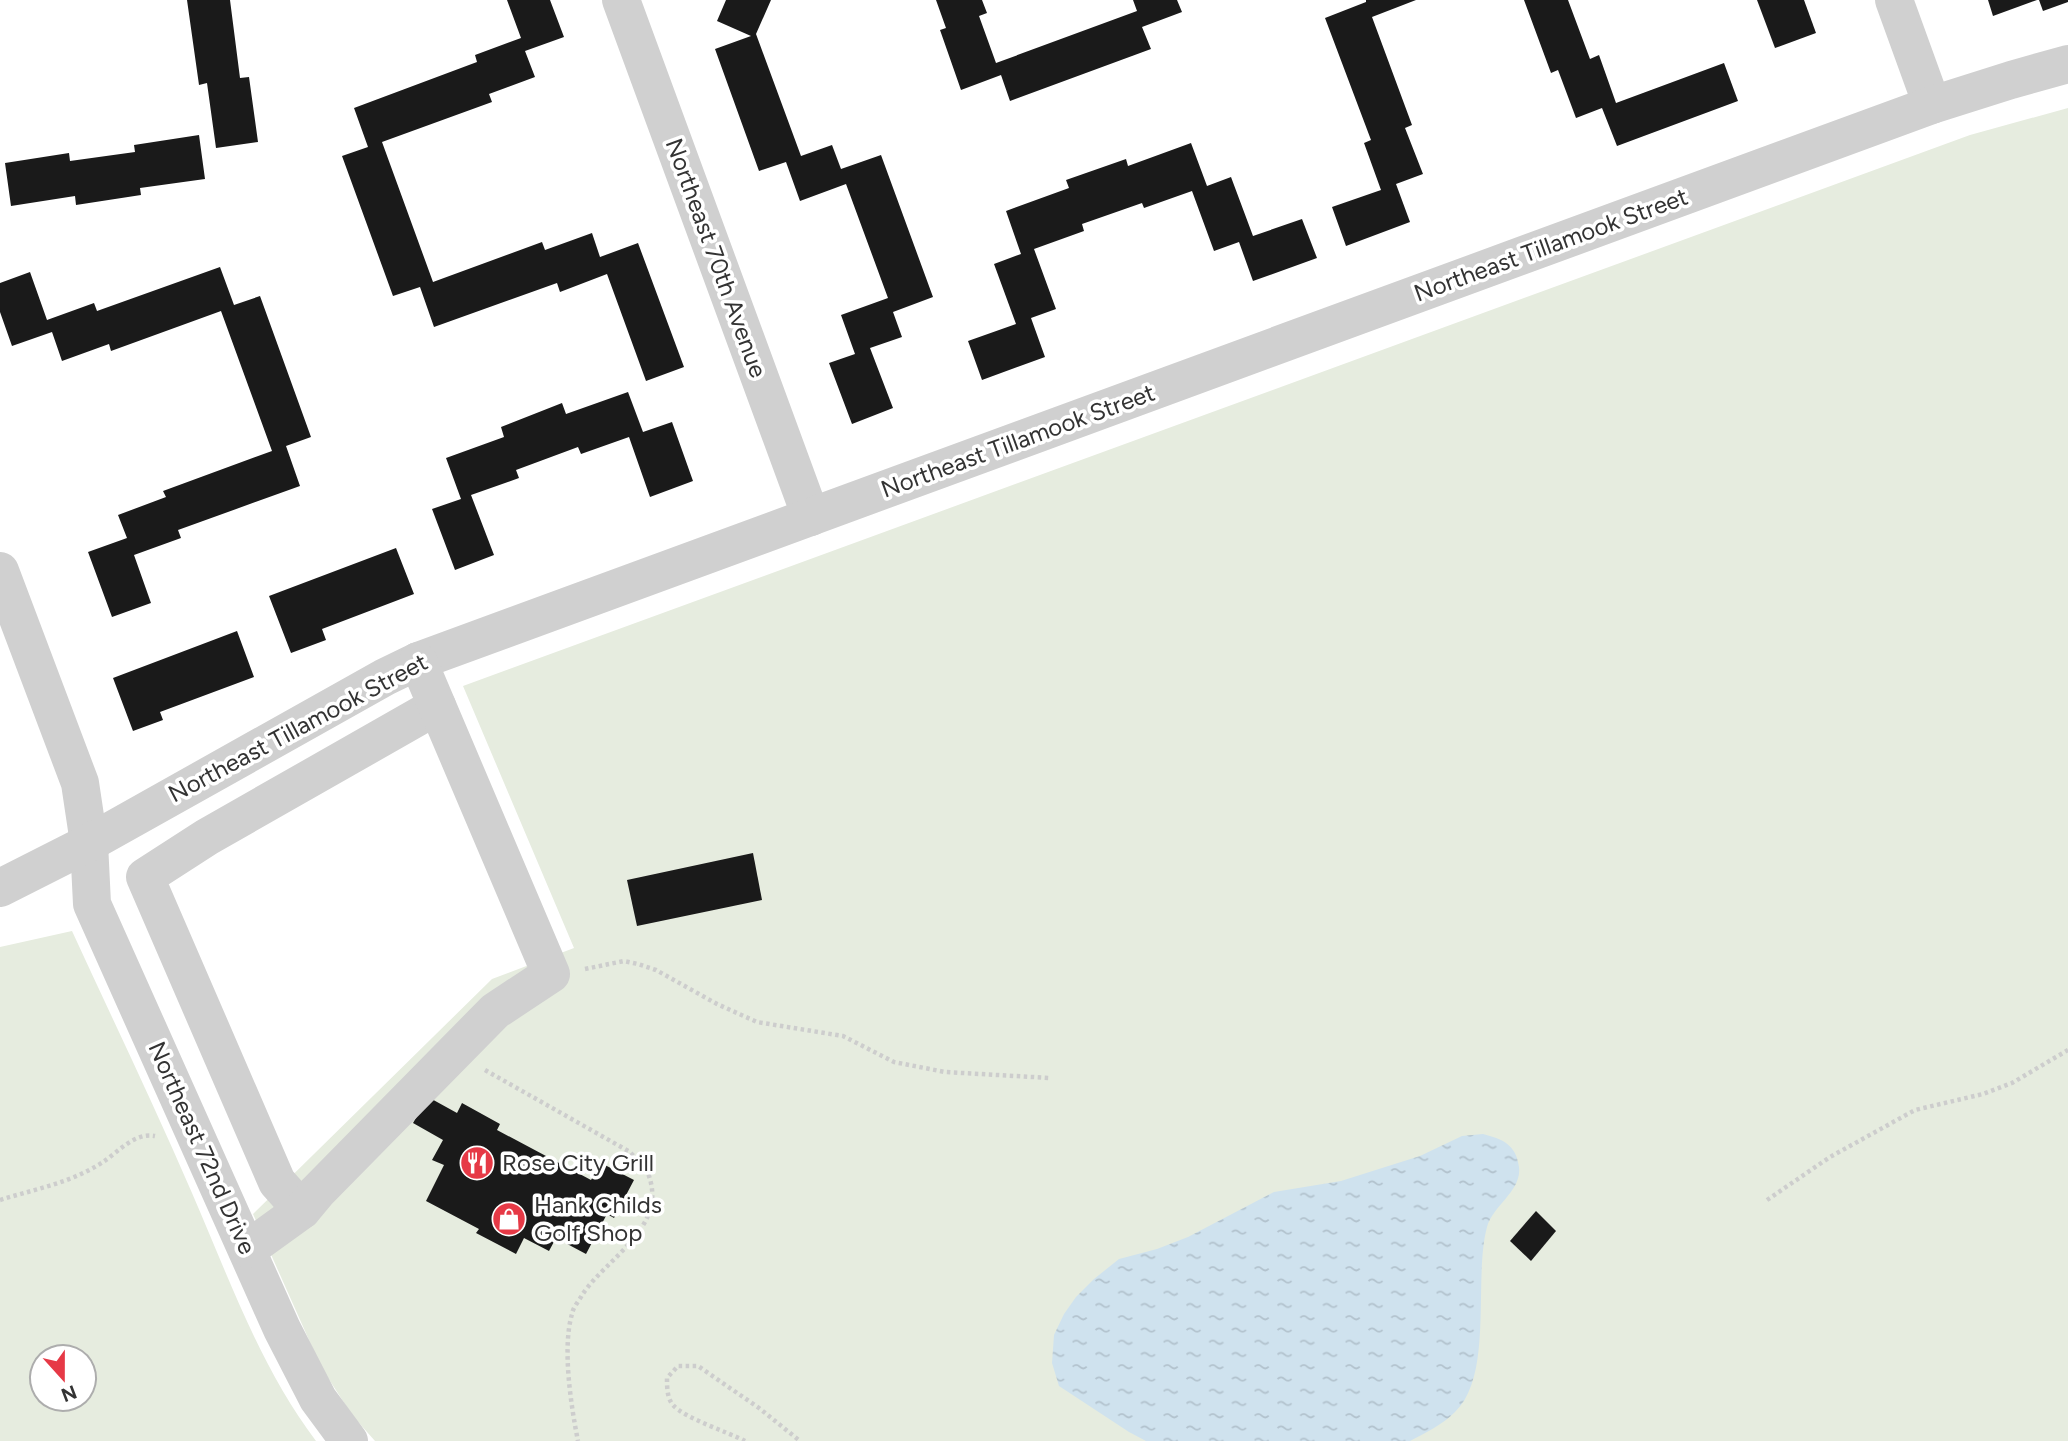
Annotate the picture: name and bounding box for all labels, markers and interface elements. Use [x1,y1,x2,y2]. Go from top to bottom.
street label: Northeast 70th Avenue [660,134,773,381]
street label: Northeast Tillamook Street [1410,181,1692,308]
street label: Northeast Tillamook Street [877,377,1159,504]
street label: Northeast Tillamook Street [163,647,432,808]
street label: Northeast 72nd Drive [142,1037,262,1259]
restaurant icon: Rose City Grill [458,1144,496,1182]
place label: Rose City Grill [502,1148,654,1177]
place label: Hank Childs Golf Shop [534,1190,662,1247]
shop icon: Hank Childs Golf Shop [490,1200,528,1238]
north arrow [28,1343,98,1413]
text: N [58,1380,80,1407]

